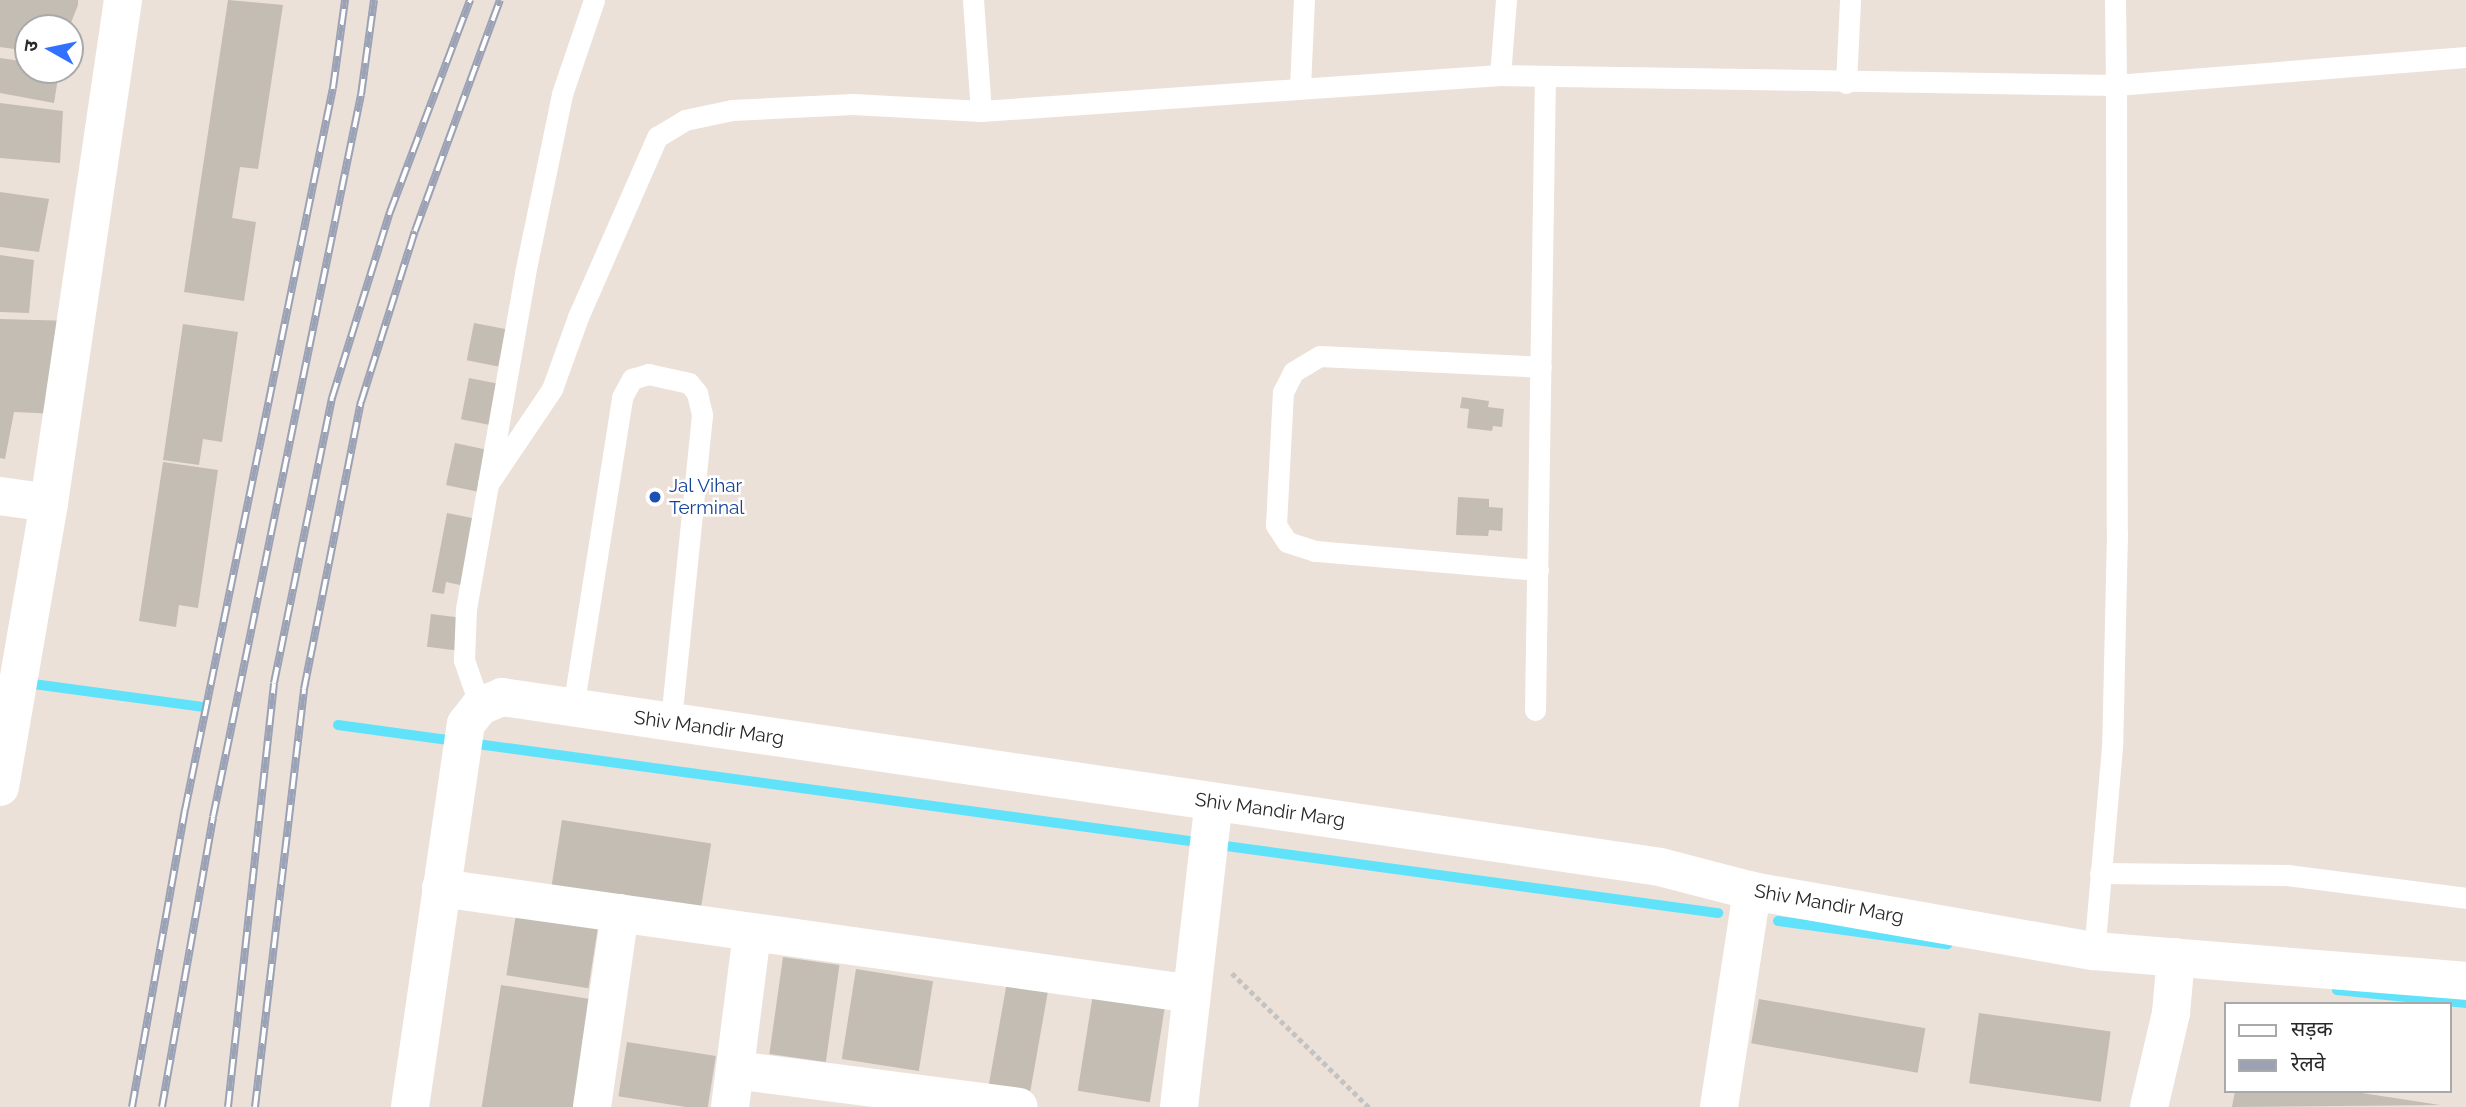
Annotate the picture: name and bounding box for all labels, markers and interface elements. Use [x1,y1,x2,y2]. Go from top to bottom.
north arrow [14,14,84,84]
text: उ [18,39,42,53]
place label: Jal Vihar Terminal [669,475,744,519]
marker: Jal Vihar Terminal [647,489,663,505]
street label: Shiv Mandir Marg [632,706,786,750]
street label: Shiv Mandir Marg [1193,788,1347,832]
street label: Shiv Mandir Marg [1752,880,1906,928]
legend [2224,1002,2452,1093]
text: सड़क [2291,1016,2333,1041]
text: रेलवे [2291,1051,2326,1076]

